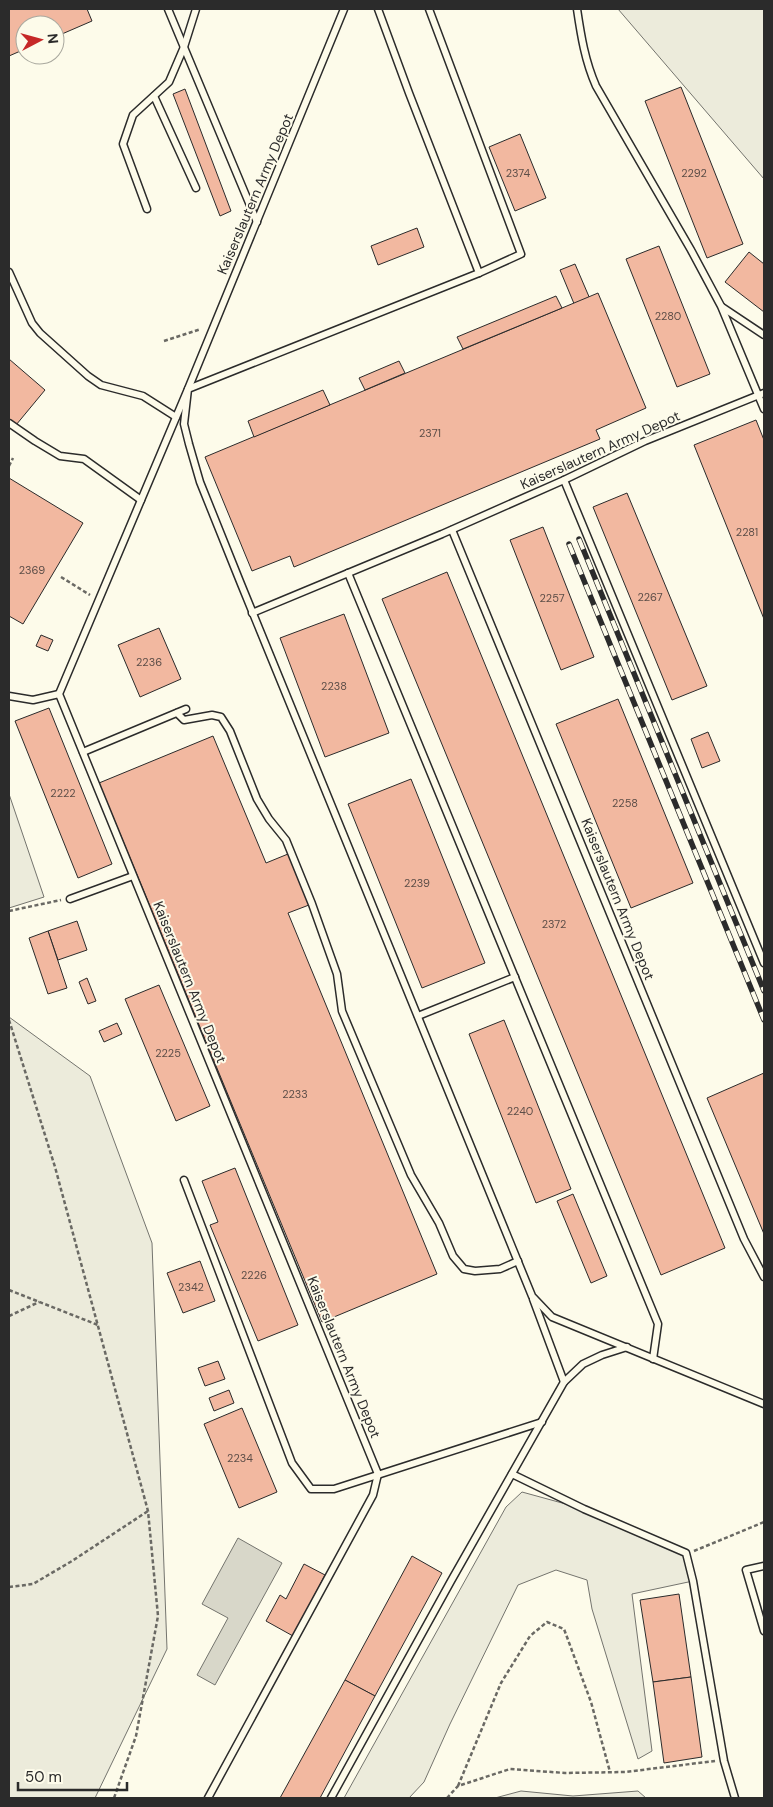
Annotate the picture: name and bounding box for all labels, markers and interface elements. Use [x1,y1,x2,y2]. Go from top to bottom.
north arrow [15,15,65,65]
text: N [43,33,62,45]
street label: Kaiserslautern Army Depot [213,111,297,277]
house number: 2374 [506,166,531,180]
house number: 2292 [681,166,707,180]
house number: 2280 [655,309,681,323]
street label: Kaiserslautern Army Depot [517,407,683,493]
house number: 2371 [419,426,441,440]
house number: 2281 [736,525,758,539]
house number: 2369 [19,563,45,577]
house number: 2267 [637,590,663,604]
house number: 2257 [539,591,565,605]
house number: 2236 [136,655,162,669]
house number: 2238 [321,679,347,693]
house number: 2222 [50,786,76,800]
house number: 2258 [612,796,638,810]
street label: Kaiserslautern Army Depot [577,815,659,983]
house number: 2239 [404,876,430,890]
street label: Kaiserslautern Army Depot [149,898,231,1066]
house number: 2372 [542,917,566,931]
house number: 2225 [155,1046,181,1060]
house number: 2233 [282,1087,308,1101]
house number: 2240 [507,1104,533,1118]
house number: 2226 [241,1268,267,1282]
street label: Kaiserslautern Army Depot [303,1273,385,1441]
house number: 2342 [178,1280,204,1294]
house number: 2234 [227,1451,253,1465]
scale bar [18,1760,126,1792]
text: 50 m [25,1767,62,1787]

